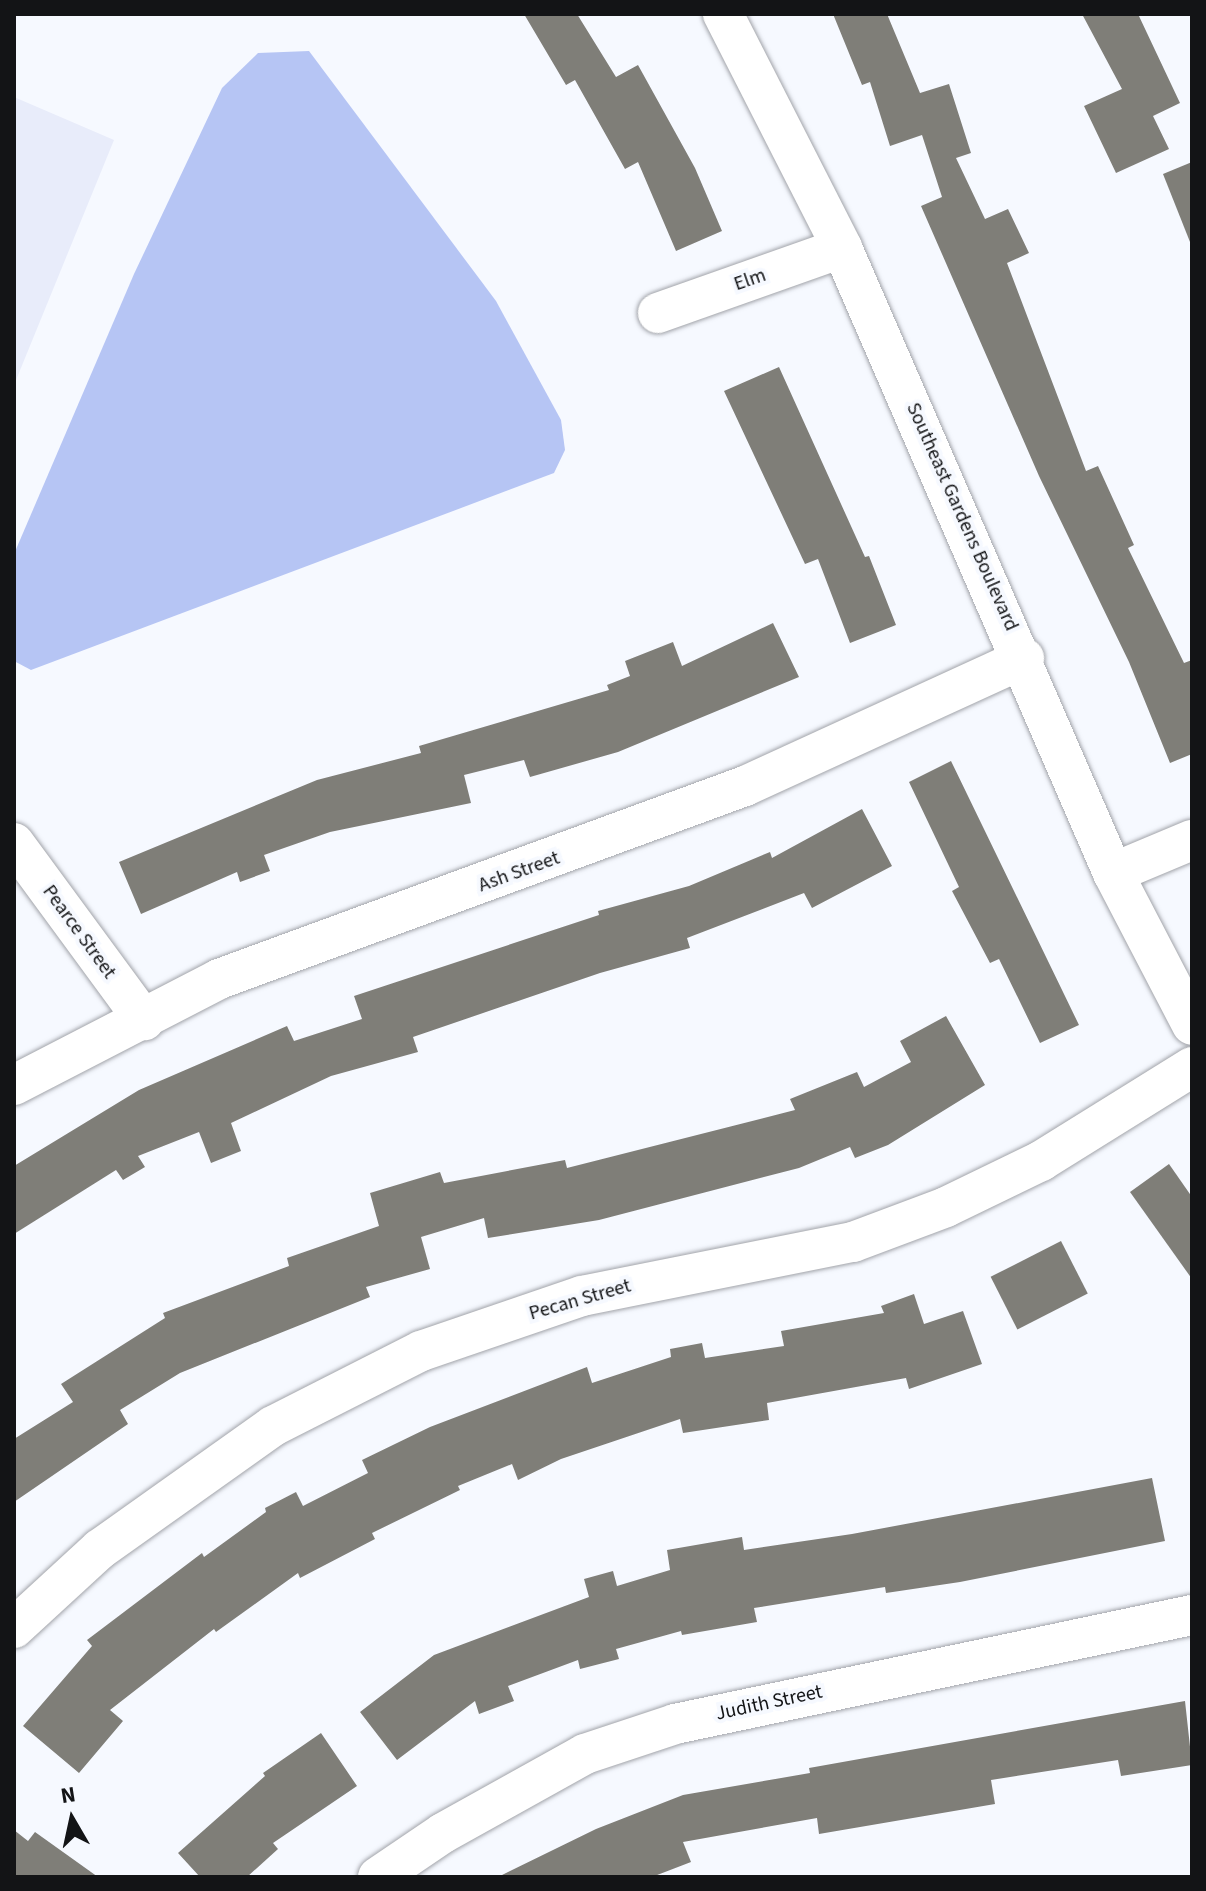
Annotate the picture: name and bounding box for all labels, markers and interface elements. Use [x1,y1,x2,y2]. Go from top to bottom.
street label: Elm [731,263,769,297]
street label: Southeast Gardens Boulevard [901,399,1023,635]
street label: Ash Street [475,846,563,898]
street label: Pearce Street [37,880,121,984]
street label: Pecan Street [526,1274,634,1326]
street label: Judith Street [714,1680,824,1726]
text: N [59,1778,78,1812]
north arrow [32,1779,112,1859]

